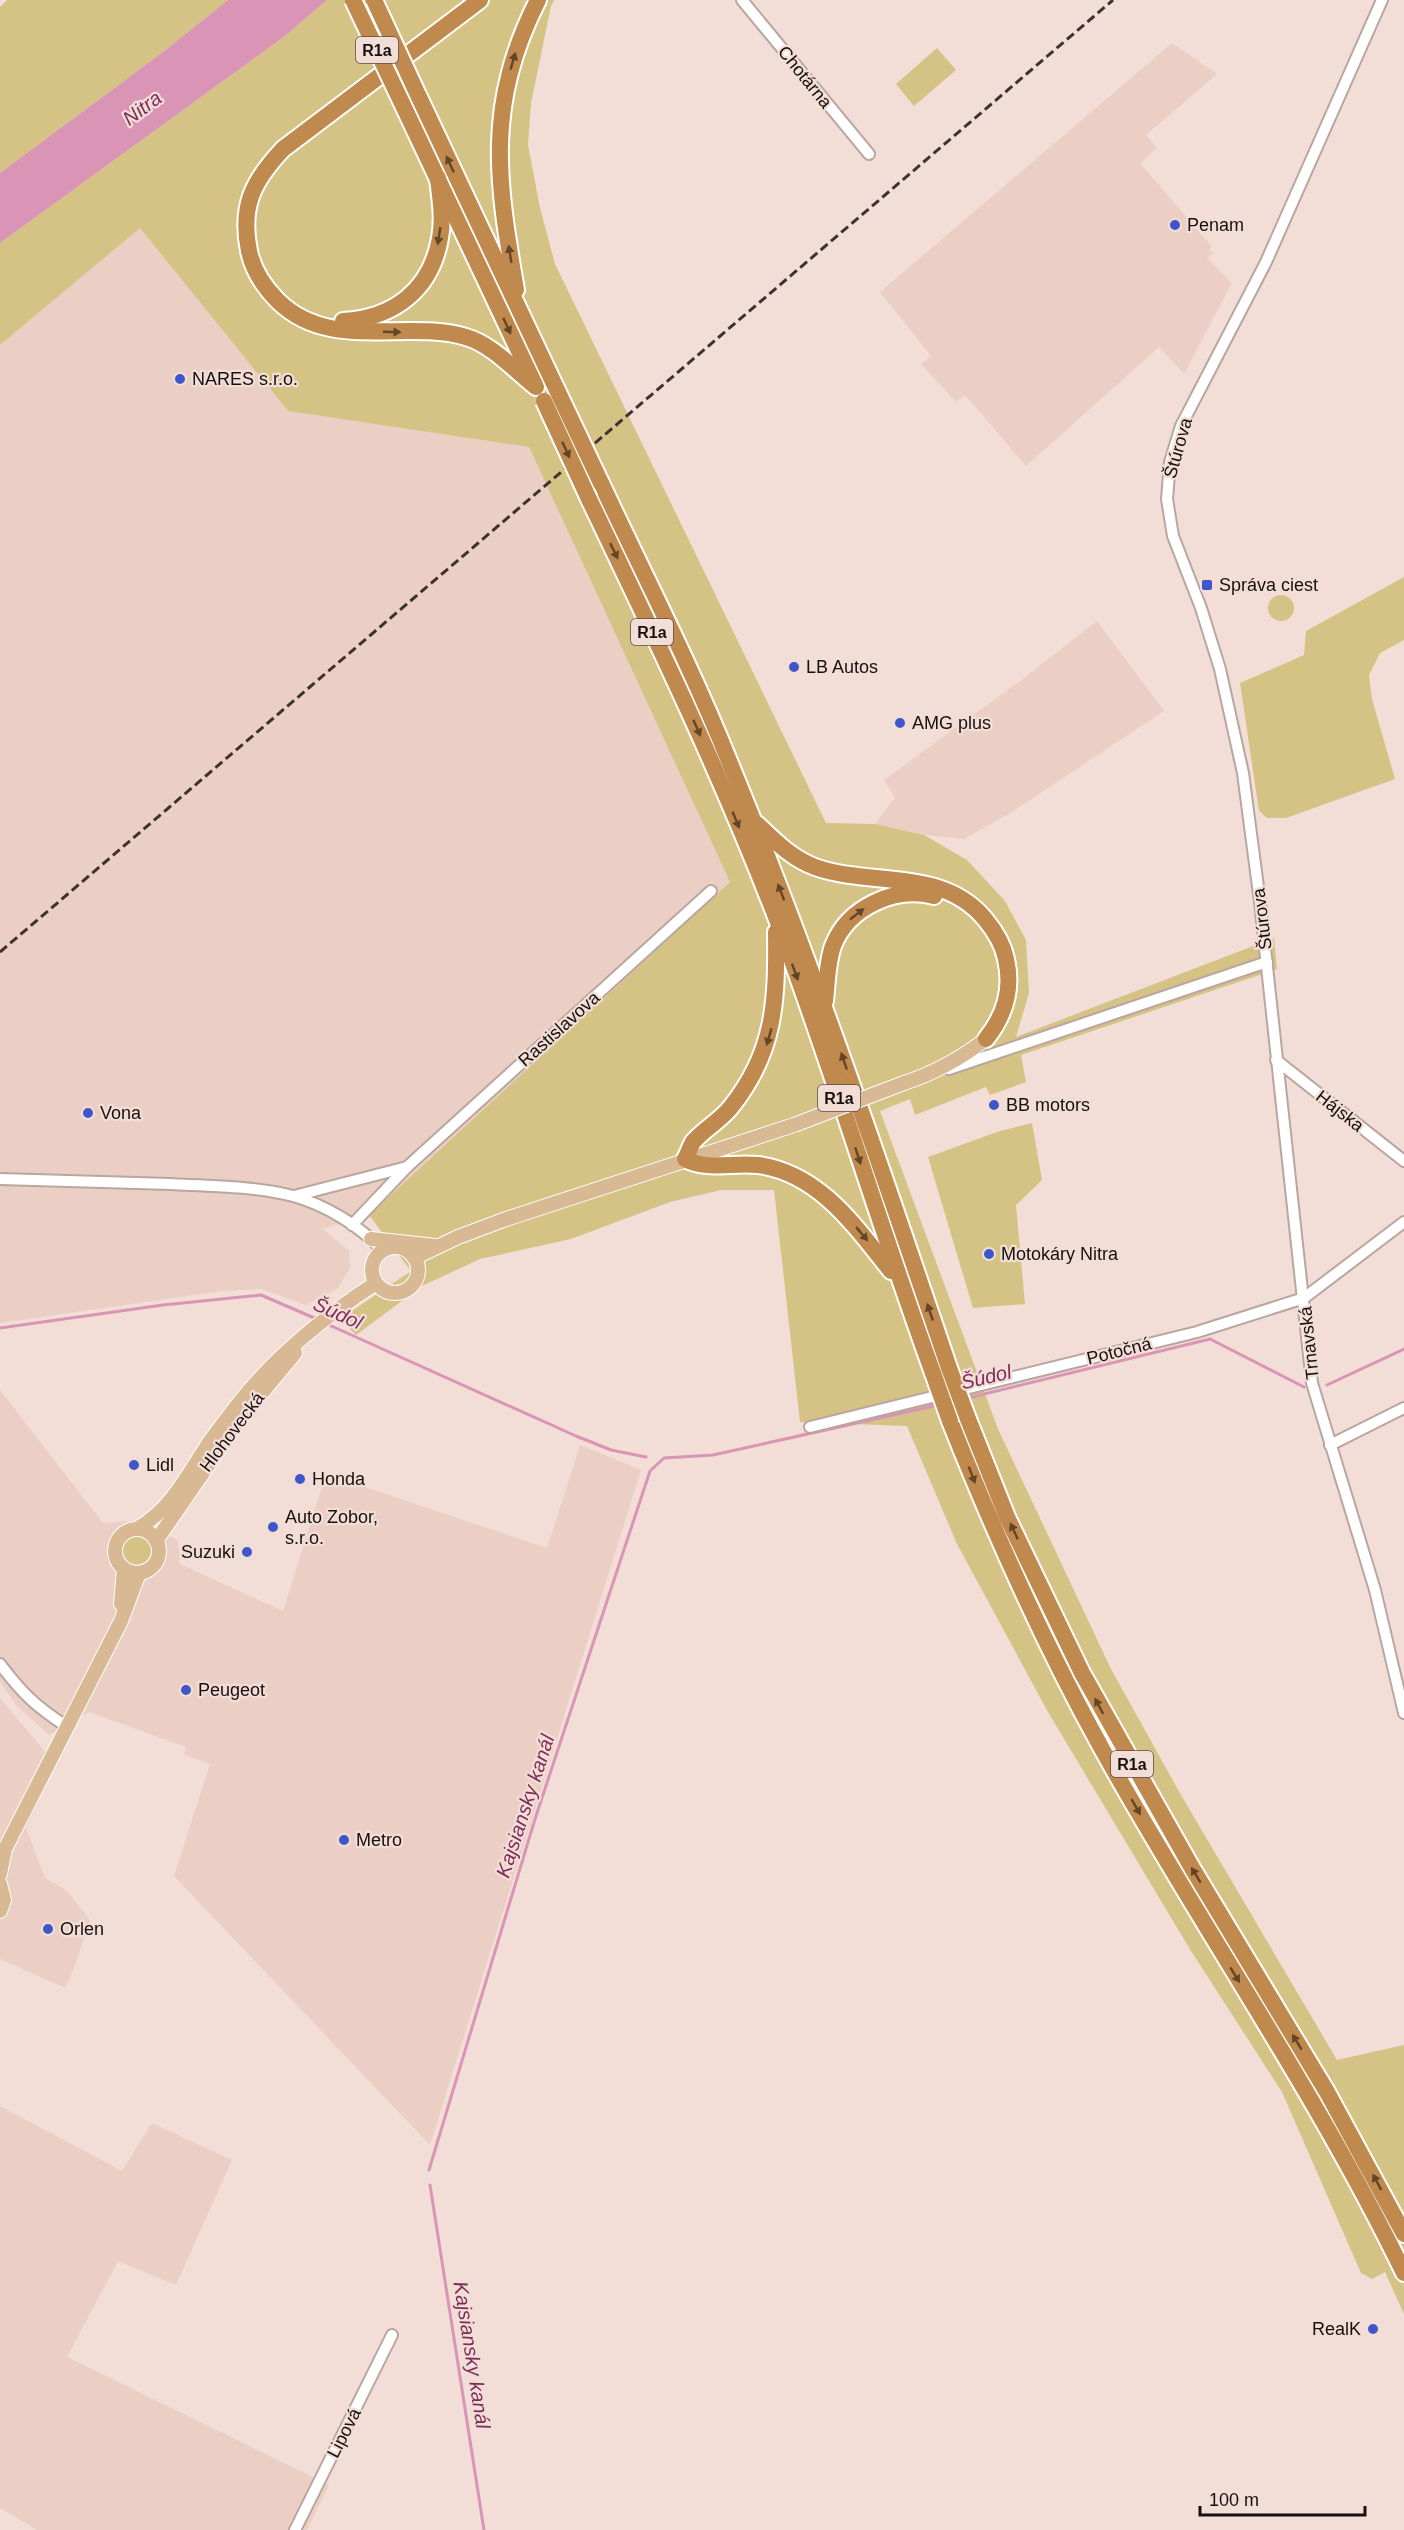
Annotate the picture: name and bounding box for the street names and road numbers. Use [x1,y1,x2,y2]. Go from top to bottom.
road number: R1a [356,37,398,63]
street label: Chotárna [774,42,837,113]
street label: Štúrova [1159,414,1196,481]
road number: R1a [631,619,673,645]
street label: Štúrova [1247,886,1276,951]
street label: Rastislavova [514,987,604,1071]
road number: R1a [818,1085,860,1111]
street label: Hájska [1312,1086,1369,1136]
street label: Trnavská [1295,1304,1323,1381]
street label: Potočná [1085,1333,1154,1369]
street label: Hlohovecká [196,1388,269,1476]
road number: R1a [1111,1751,1153,1777]
street label: Lipová [323,2404,365,2461]

